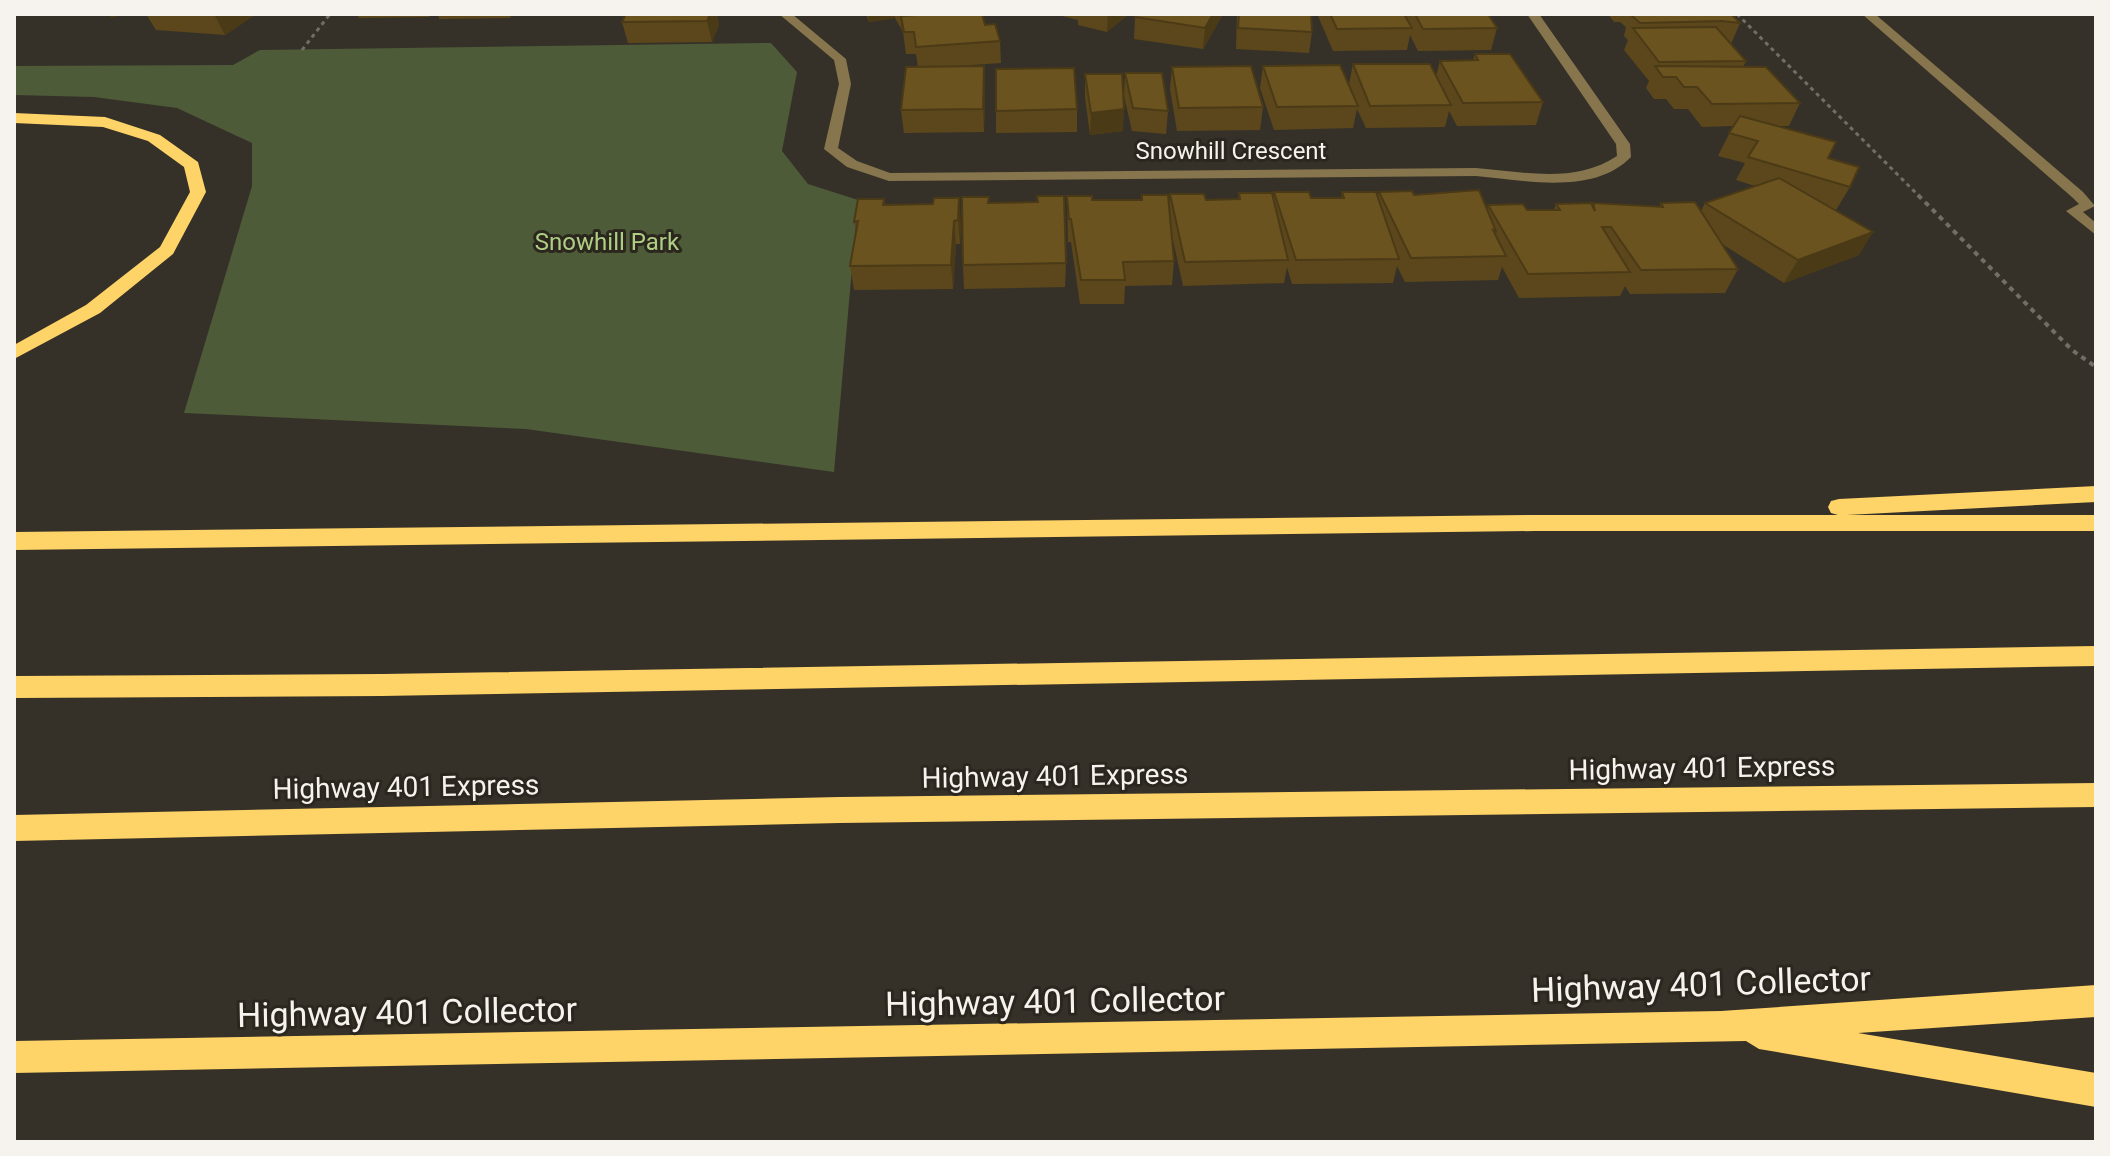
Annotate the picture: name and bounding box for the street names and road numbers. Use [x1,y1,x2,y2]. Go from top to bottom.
street label: Snowhill Crescent [1136,137,1327,165]
street label: Highway 401 Express [1568,749,1836,787]
street label: Highway 401 Express [921,757,1189,795]
street label: Highway 401 Express [272,768,540,806]
street label: Highway 401 Collector [1530,958,1872,1010]
street label: Highway 401 Collector [885,978,1226,1024]
street label: Highway 401 Collector [237,989,578,1035]

